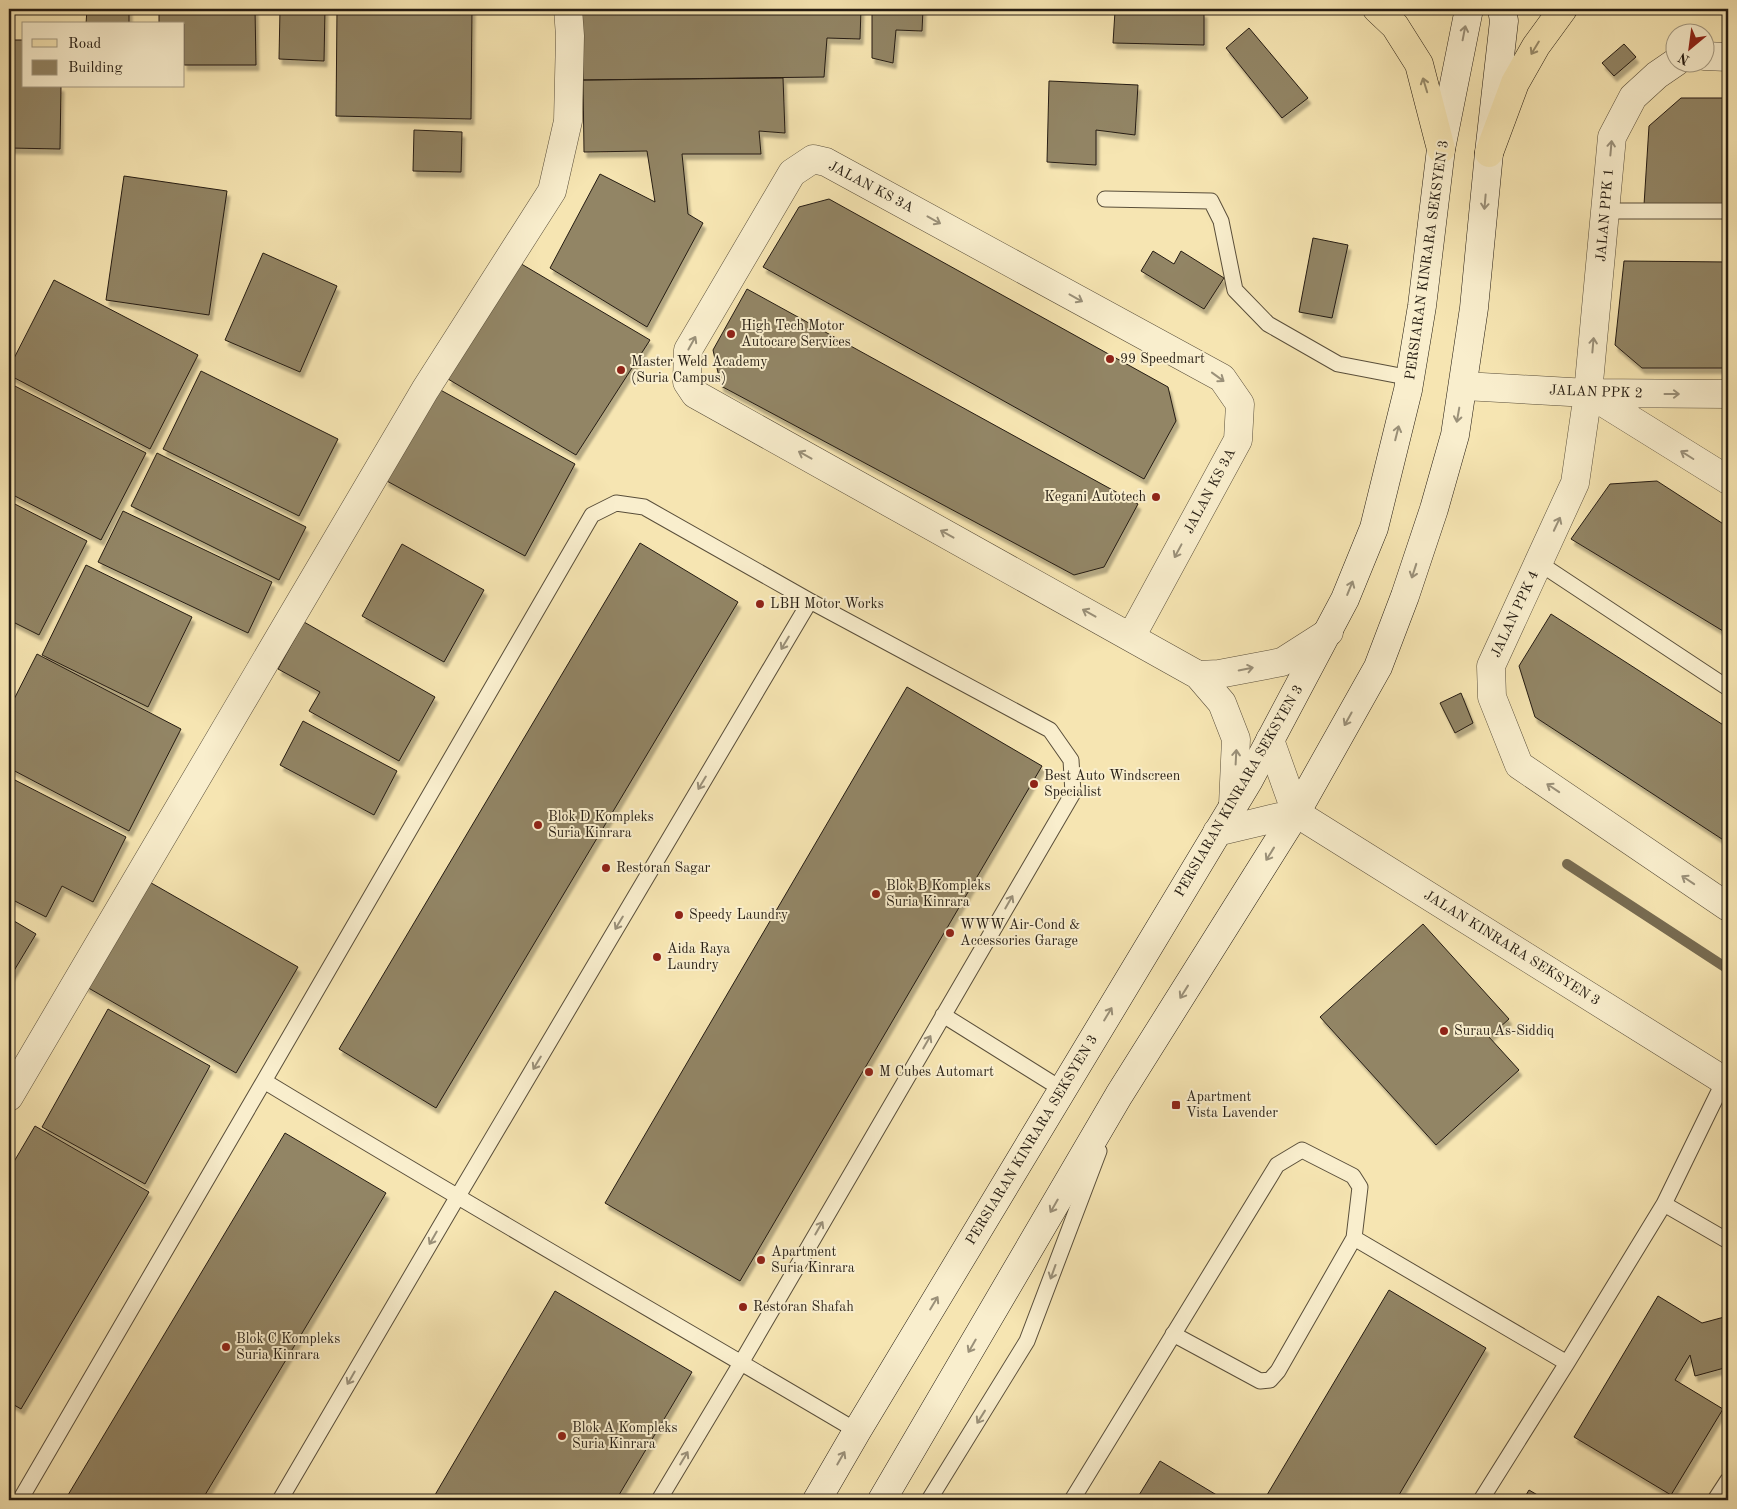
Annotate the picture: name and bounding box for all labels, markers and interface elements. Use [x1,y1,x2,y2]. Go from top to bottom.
legend [22,22,185,88]
north arrow [1664,22,1714,72]
one-way arrow [1459,25,1469,41]
text: Road [68,37,102,52]
one-way arrow [1529,41,1539,55]
text: N [1676,50,1692,67]
text: Building [68,61,123,76]
one-way arrow [1419,78,1429,94]
street label: PERSIARAN KINRARA SEKSYEN 3 [1403,139,1451,381]
one-way arrow [1606,140,1616,156]
street label: JALAN KS 3A [826,159,916,215]
street label: JALAN PPK 1 [1594,168,1616,262]
one-way arrow [1480,194,1489,210]
one-way arrow [926,215,941,225]
one-way arrow [1068,294,1083,303]
place label: High Tech Motor Autocare Services [741,319,851,349]
marker: High Tech Motor Autocare Services [725,328,737,340]
one-way arrow [688,336,697,351]
one-way arrow [1588,337,1598,353]
place label: 99 Speedmart [1120,352,1205,366]
marker: 99 Speedmart [1104,353,1116,365]
place label: Master Weld Academy (Suria Campus) [631,355,768,385]
marker: Master Weld Academy (Suria Campus) [615,364,627,376]
one-way arrow [1211,372,1225,382]
street label: JALAN PPK 2 [1549,383,1643,401]
one-way arrow [1664,389,1680,399]
one-way arrow [1453,407,1463,423]
one-way arrow [1393,426,1403,442]
street label: JALAN KS 3A [1182,446,1238,536]
one-way arrow [1680,449,1694,459]
one-way arrow [797,450,812,460]
place label: Kegani Autotech [1044,490,1146,504]
marker: Kegani Autotech [1150,491,1162,503]
one-way arrow [1552,517,1562,532]
one-way arrow [939,529,954,539]
one-way arrow [1173,543,1182,558]
one-way arrow [1408,563,1418,579]
street label: JALAN PPK 4 [1489,569,1541,659]
one-way arrow [1345,581,1355,596]
place label: LBH Motor Works [770,597,884,611]
marker: LBH Motor Works [754,598,766,610]
one-way arrow [1082,608,1096,618]
one-way arrow [780,636,790,650]
one-way arrow [1238,663,1254,673]
street label: PERSIARAN KINRARA SEKSYEN 3 [1172,683,1306,899]
one-way arrow [1343,712,1353,727]
one-way arrow [1231,749,1240,765]
place label: Best Auto Windscreen Specialist [1044,769,1181,799]
one-way arrow [697,776,707,790]
marker: Best Auto Windscreen Specialist [1028,778,1040,790]
one-way arrow [1547,783,1561,793]
place label: Blok D Kompleks Suria Kinrara [548,810,654,840]
marker: Blok D Kompleks Suria Kinrara [532,819,544,831]
one-way arrow [1265,847,1275,861]
place label: Restoran Sagar [616,861,711,875]
marker: Restoran Sagar [600,862,612,874]
one-way arrow [1681,875,1695,885]
place label: Blok B Kompleks Suria Kinrara [886,879,991,909]
marker: Blok B Kompleks Suria Kinrara [870,888,882,900]
street label: JALAN KINRARA SEKSYEN 3 [1422,888,1602,1008]
one-way arrow [1005,895,1015,909]
place label: Speedy Laundry [689,908,789,922]
marker: Speedy Laundry [673,909,685,921]
one-way arrow [614,915,624,929]
place label: WWW Air-Cond & Accessories Garage [960,918,1080,948]
marker: WWW Air-Cond & Accessories Garage [944,927,956,939]
place label: Aida Raya Laundry [667,942,730,972]
marker: Aida Raya Laundry [651,951,663,963]
one-way arrow [1178,985,1188,999]
one-way arrow [1103,1008,1113,1022]
place label: Surau As-Siddiq [1454,1024,1554,1038]
marker: Surau As-Siddiq [1438,1025,1450,1037]
street label: PERSIARAN KINRARA SEKSYEN 3 [964,1033,1100,1247]
one-way arrow [923,1036,933,1050]
one-way arrow [531,1055,541,1069]
place label: M Cubes Automart [879,1065,994,1079]
marker: M Cubes Automart [863,1066,875,1078]
place label: Apartment Vista Lavender [1186,1090,1278,1120]
marker: Apartment Vista Lavender [1170,1099,1182,1111]
one-way arrow [1049,1199,1059,1213]
one-way arrow [815,1221,825,1236]
one-way arrow [428,1230,438,1244]
place label: Apartment Suria Kinrara [771,1245,855,1275]
marker: Apartment Suria Kinrara [755,1254,767,1266]
one-way arrow [1048,1264,1057,1279]
one-way arrow [929,1297,939,1311]
place label: Restoran Shafah [753,1300,854,1314]
marker: Restoran Shafah [737,1301,749,1313]
place label: Blok C Kompleks Suria Kinrara [236,1332,340,1362]
one-way arrow [967,1339,977,1353]
marker: Blok C Kompleks Suria Kinrara [220,1341,232,1353]
one-way arrow [346,1371,356,1385]
one-way arrow [975,1409,985,1423]
place label: Blok A Kompleks Suria Kinrara [572,1421,678,1451]
marker: Blok A Kompleks Suria Kinrara [556,1430,568,1442]
one-way arrow [837,1451,847,1465]
one-way arrow [679,1452,689,1466]

